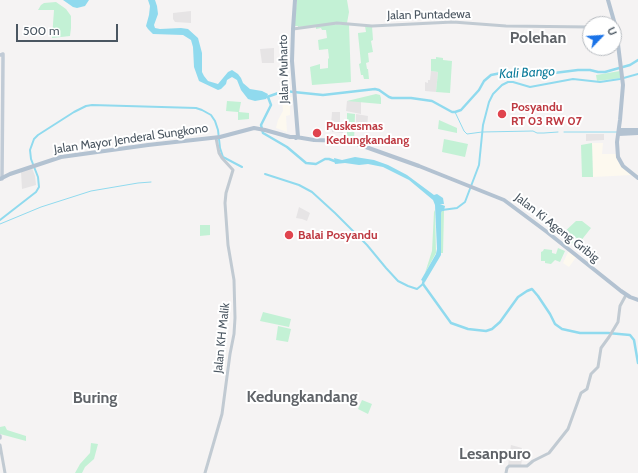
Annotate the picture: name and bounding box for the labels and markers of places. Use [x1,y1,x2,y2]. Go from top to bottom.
place label: Posyandu RT 03 RW 07 [511,100,582,128]
marker: Posyandu RT 03 RW 07 [496,108,508,120]
place label: Puskesmas Kedungkandang [326,119,409,147]
marker: Puskesmas Kedungkandang [311,127,323,139]
place label: Balai Posyandu [298,228,378,242]
marker: Balai Posyandu [283,229,295,241]

